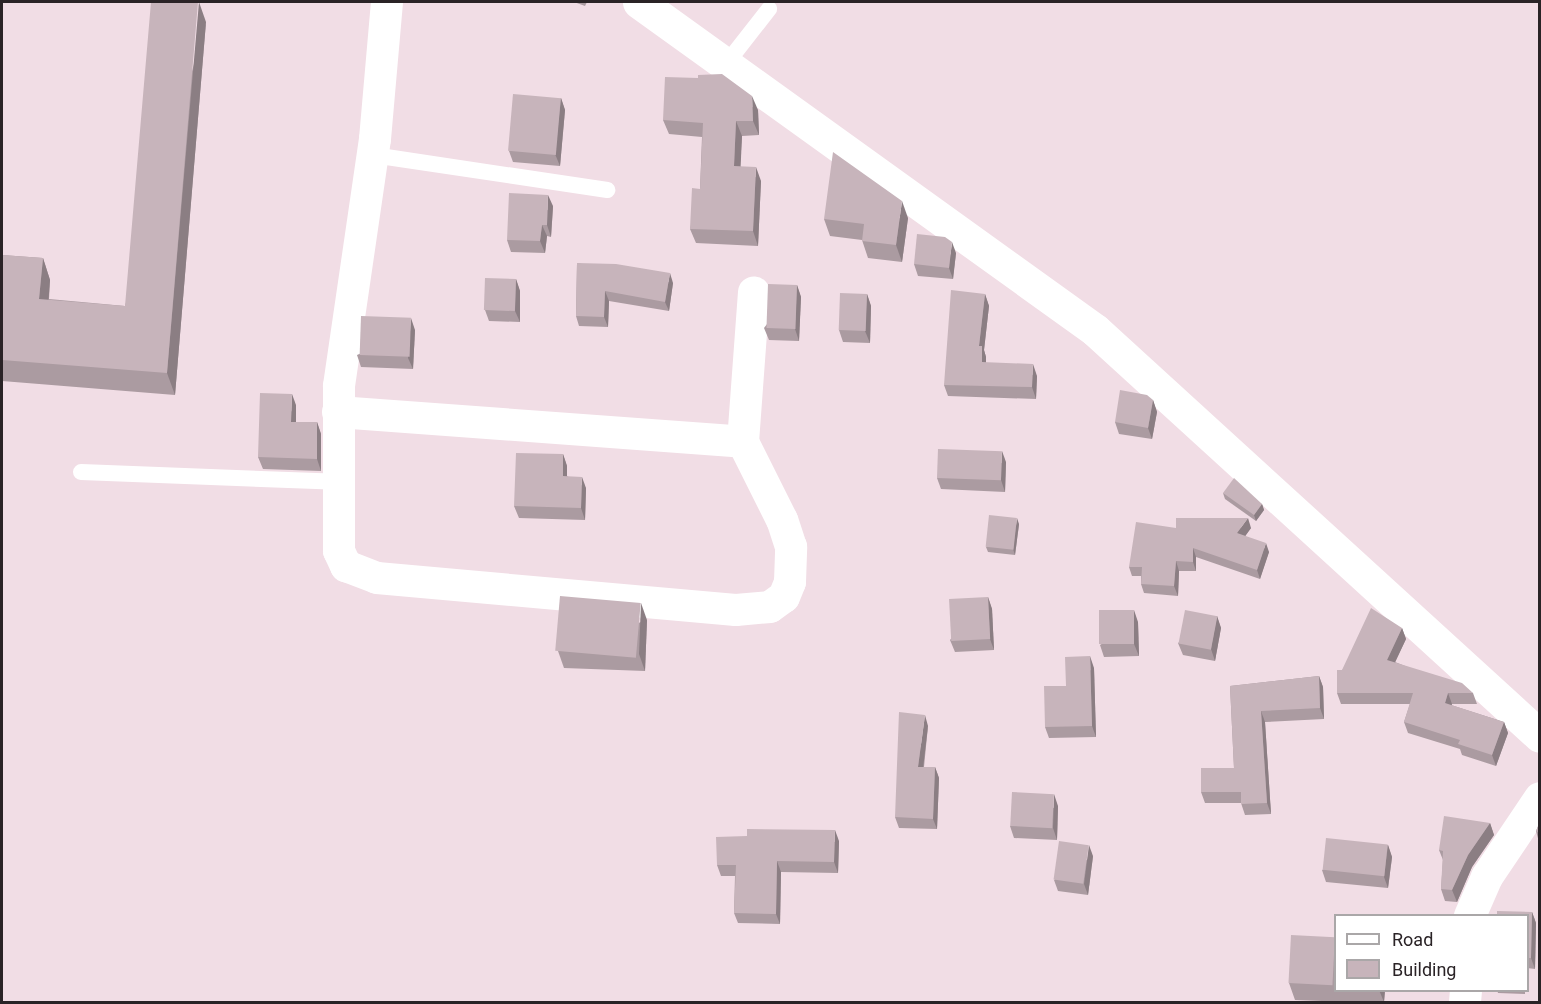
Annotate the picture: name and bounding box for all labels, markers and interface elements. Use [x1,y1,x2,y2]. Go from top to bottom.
legend [1334,914,1529,992]
text: Road [1392,929,1433,950]
text: Building [1392,959,1456,980]

